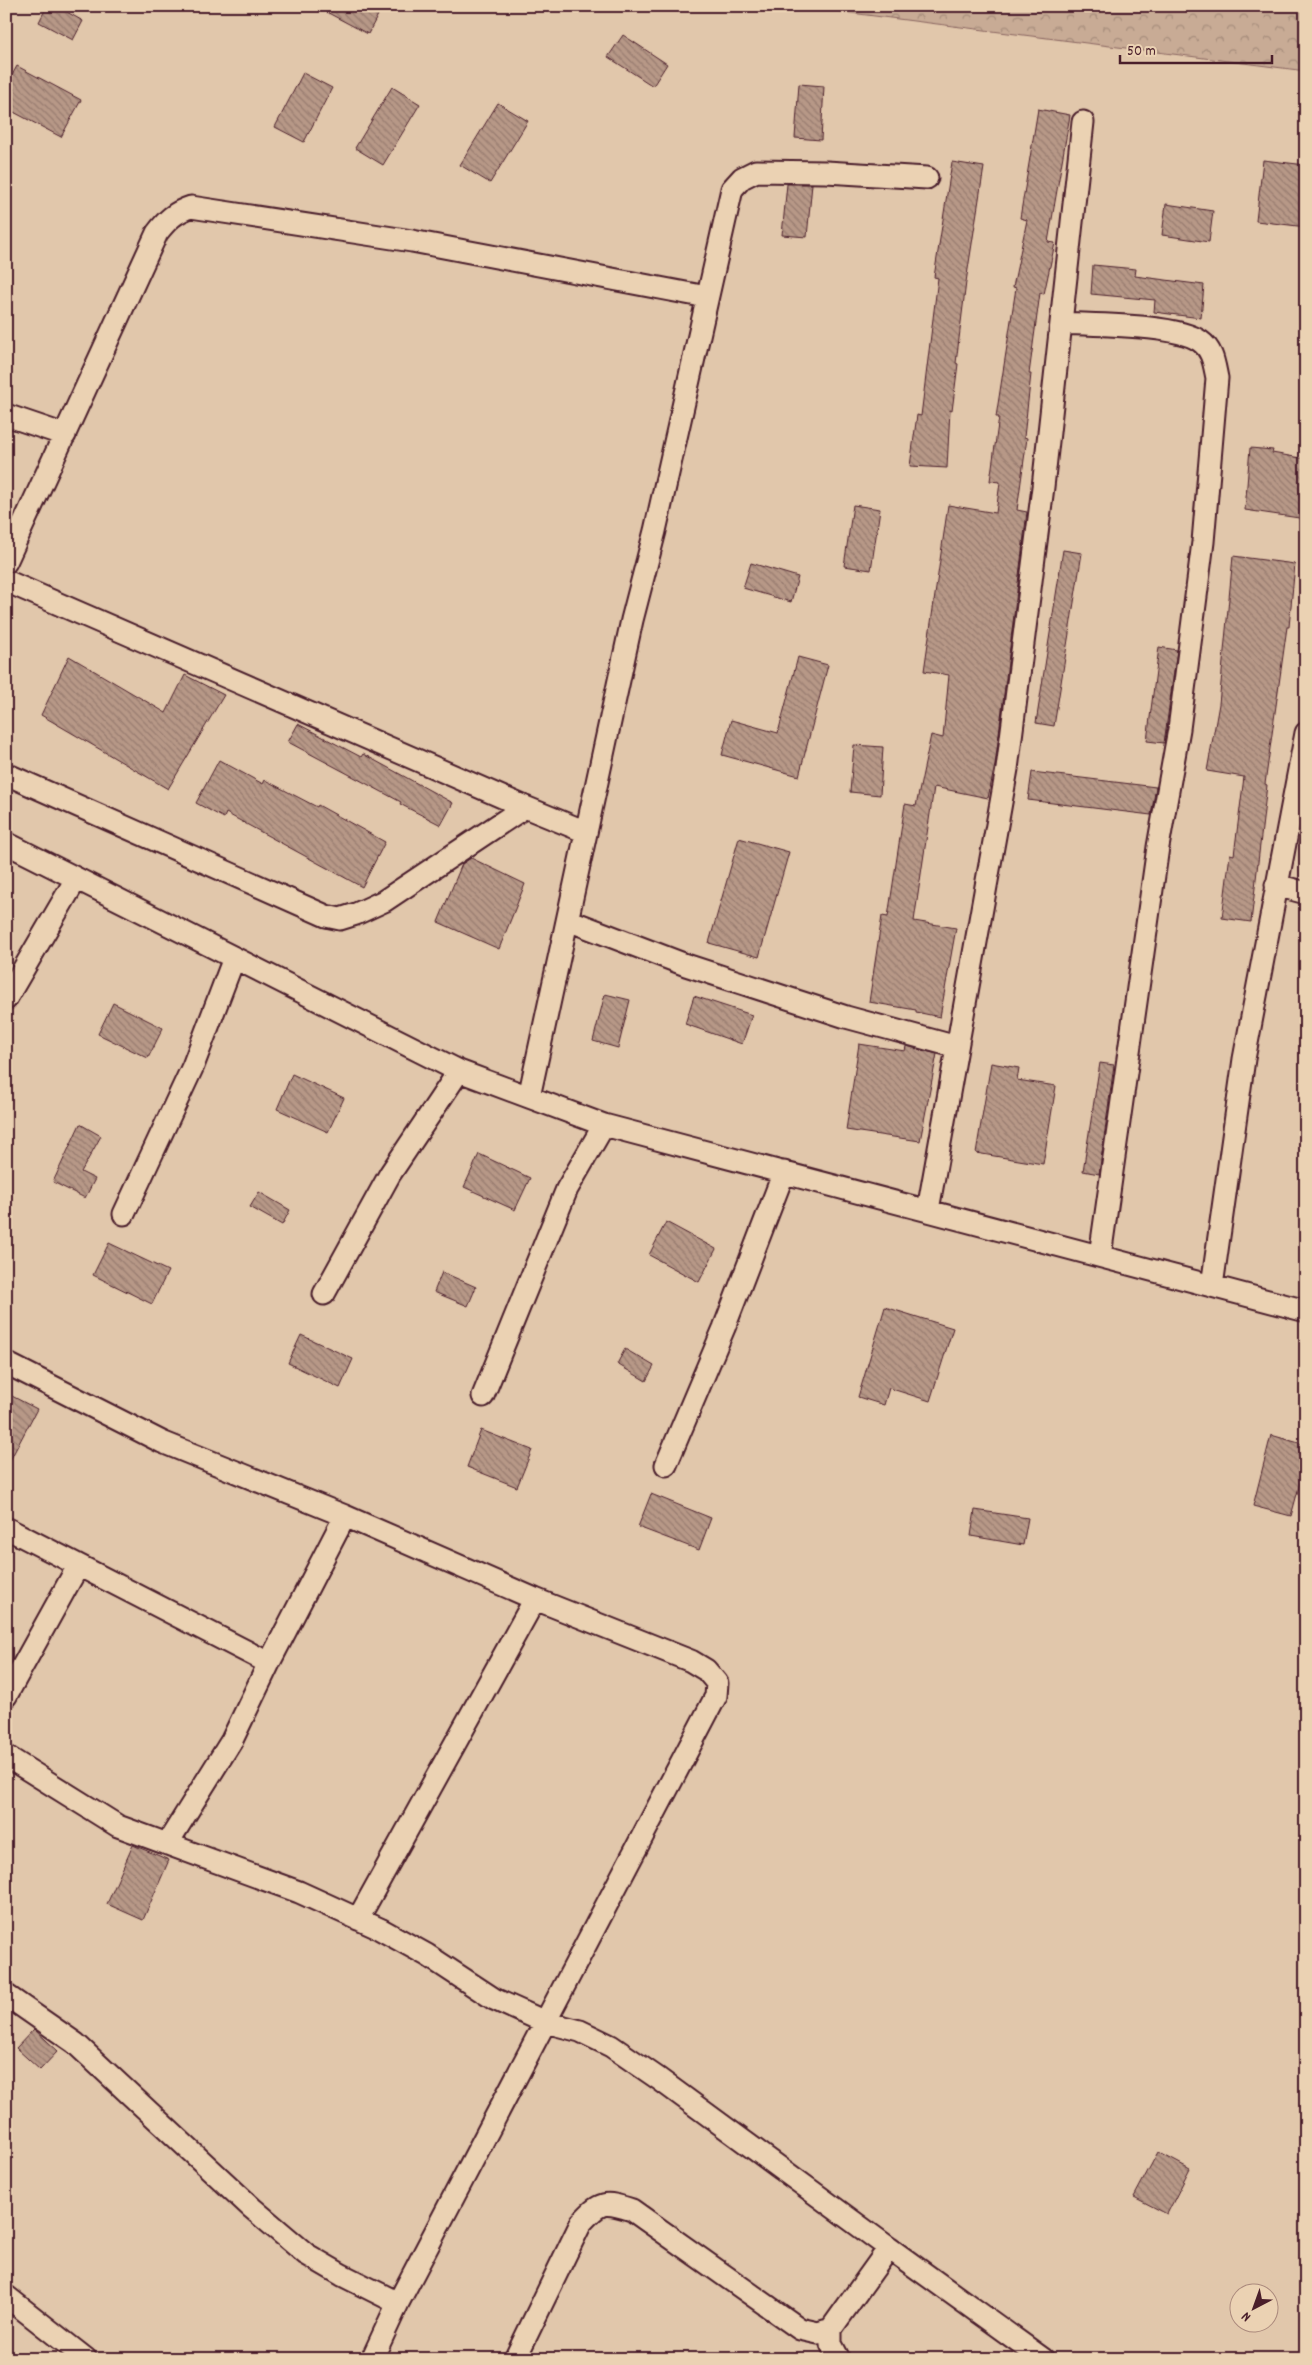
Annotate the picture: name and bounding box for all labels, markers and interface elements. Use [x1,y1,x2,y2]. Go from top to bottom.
scale bar [1120,32,1272,64]
text: 50 m [1127,41,1156,63]
north arrow [1230,2282,1280,2332]
text: N [1238,2306,1256,2326]

